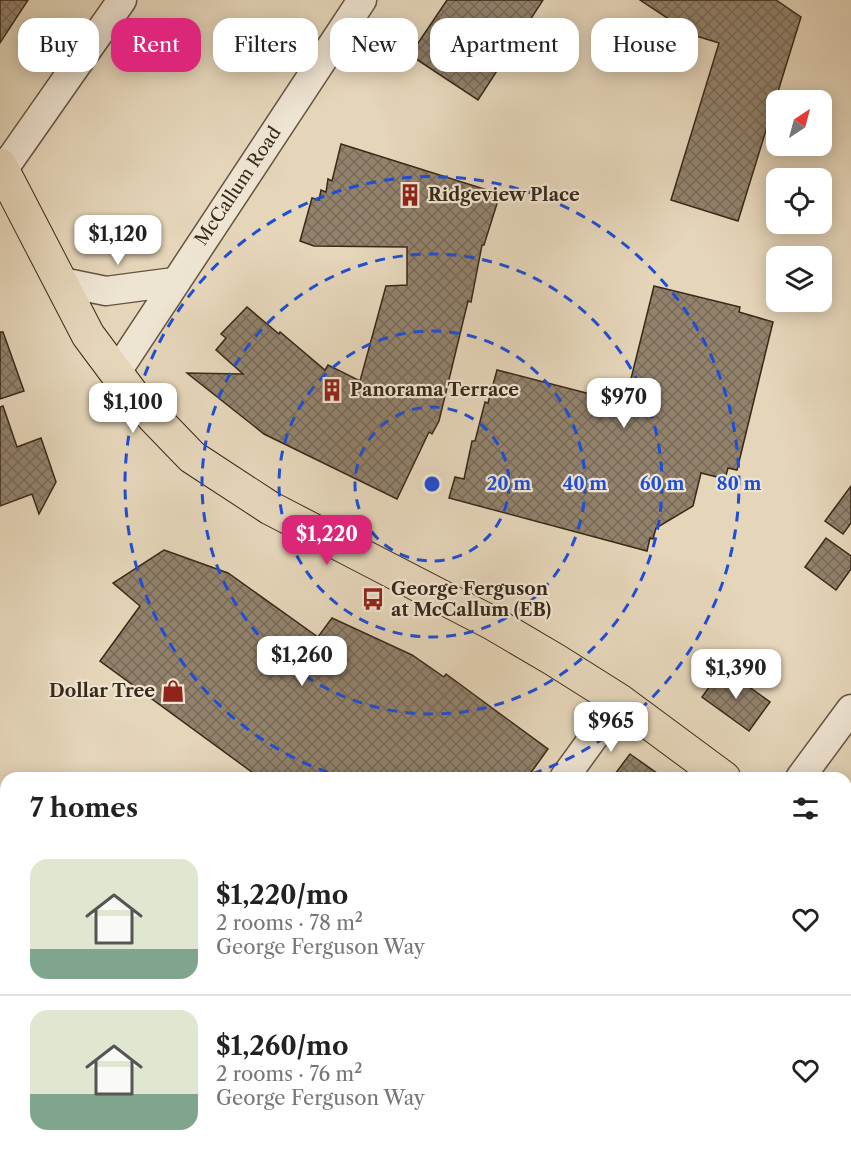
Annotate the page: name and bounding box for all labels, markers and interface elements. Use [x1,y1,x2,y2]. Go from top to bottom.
chip: Buy [18,18,99,72]
chip: Rent [111,18,201,72]
chip: Filters [213,18,318,72]
chip: New [330,18,418,72]
chip: Apartment [430,18,579,72]
chip: House [591,18,698,72]
north arrow [766,90,832,156]
map controls [766,90,832,312]
street label: McCallum Road [190,122,286,250]
button: locate [766,168,832,234]
building icon: Ridgeview Place [397,182,423,208]
place label: Ridgeview Place [428,184,580,206]
pin: $1,120 [69,215,167,266]
text: $1,120 [88,222,148,246]
button: layers [766,246,832,312]
building icon: Panorama Terrace [319,377,345,403]
pin: $970 [588,378,660,429]
place label: Panorama Terrace [350,379,519,401]
pin: $1,100 [84,383,182,434]
text: $970 [601,385,647,409]
text: $1,100 [103,390,163,414]
text: 20 m [487,473,531,495]
text: 40 m [563,473,607,495]
text: 60 m [640,473,684,495]
text: 80 m [716,473,762,495]
centre of rings [422,474,442,494]
pin: $1,220 [278,515,376,566]
text: $1,220 [296,522,358,546]
place label: George Ferguson at McCallum (EB) [391,578,551,621]
bus stop icon: George Ferguson at McCallum (EB) [360,586,386,612]
pin: $1,260 [253,636,351,687]
text: $1,260 [271,643,333,667]
pin: $1,390 [687,649,785,700]
text: $1,390 [705,656,767,680]
shop icon: Dollar Tree [160,678,186,704]
place label: Dollar Tree [49,680,155,702]
pin: $965 [575,702,647,753]
text: $965 [588,709,634,733]
text: 7 homes [30,792,138,824]
icon: filters [789,792,822,825]
text: $1,220/mo [216,879,348,911]
icon: home [78,883,150,955]
icon: heart [789,903,822,936]
text: 2 rooms · 78 m² [216,911,363,935]
text: George Ferguson Way [216,935,425,959]
text: $1,260/mo [216,1030,349,1062]
icon: home [78,1034,150,1106]
icon: heart [789,1054,822,1087]
text: 2 rooms · 76 m² [216,1062,362,1086]
text: George Ferguson Way [216,1086,425,1110]

